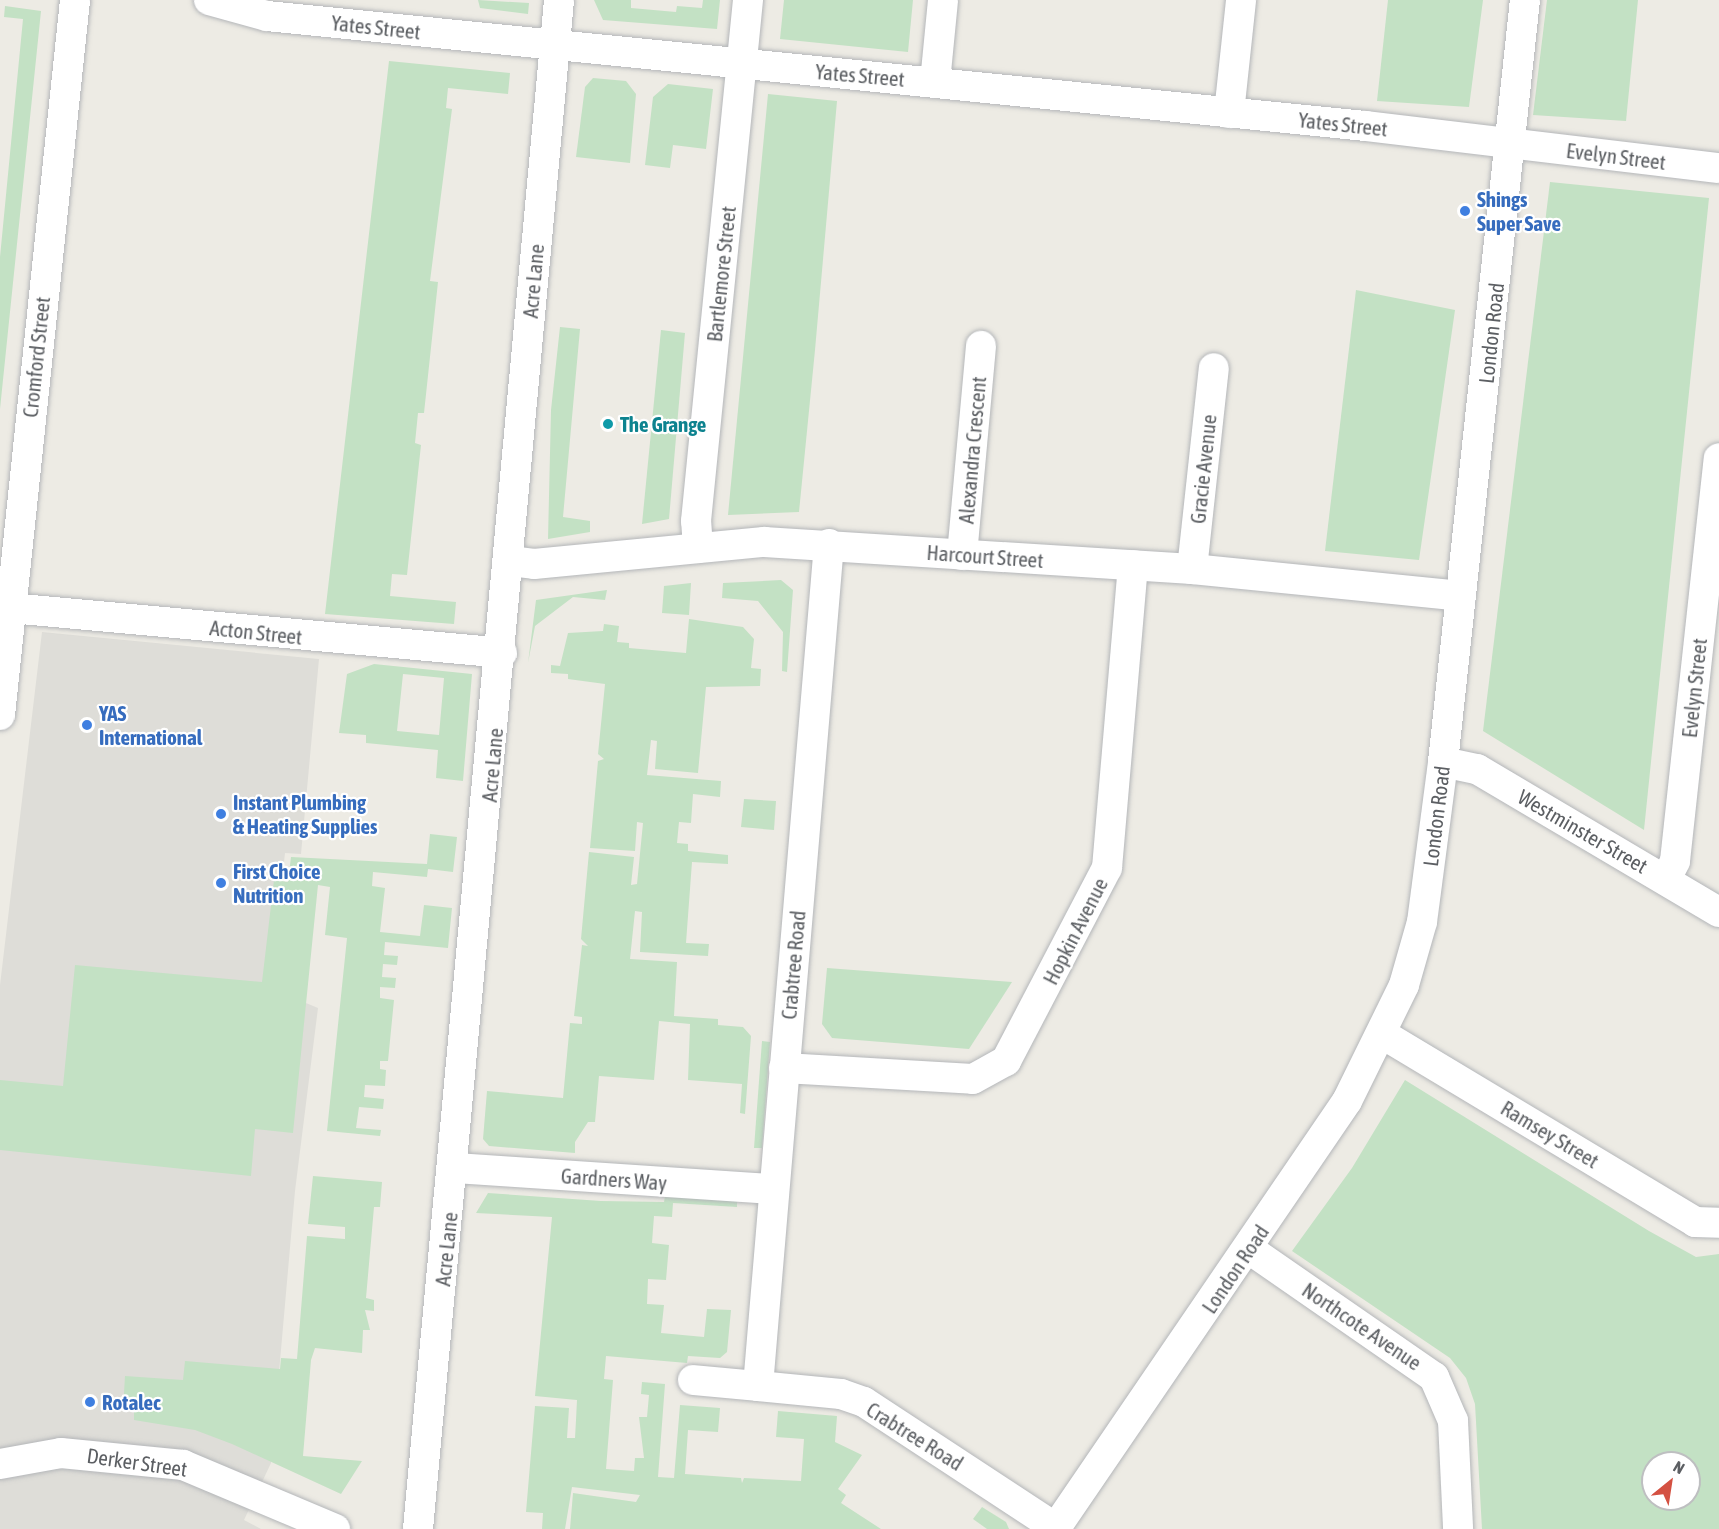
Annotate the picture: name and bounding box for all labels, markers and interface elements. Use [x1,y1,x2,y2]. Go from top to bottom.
street label: Yates Street [330,10,422,44]
street label: Yates Street [814,59,906,91]
street label: Yates Street [1297,107,1389,141]
street label: Evelyn Street [1565,137,1667,175]
place label: Shings Super Save [1477,186,1561,236]
marker: Shings Super Save [1458,204,1472,218]
street label: Bartlemore Street [701,205,741,343]
street label: Acre Lane [517,243,549,319]
street label: London Road [1473,281,1509,385]
street label: Cromford Street [17,295,55,419]
street label: Alexandra Crescent [953,375,991,525]
place label: The Grange [620,411,706,437]
street label: Gracie Avenue [1185,413,1221,525]
marker: The Grange [601,417,615,431]
street label: Harcourt Street [926,539,1044,573]
street label: Acton Street [208,615,304,649]
street label: Evelyn Street [1676,637,1712,739]
place label: YAS International [99,700,202,750]
marker: YAS International [80,718,94,732]
street label: Acre Lane [476,727,508,803]
street label: London Road [1417,764,1455,868]
street label: Westminster Street [1514,784,1652,878]
place label: Instant Plumbing & Heating Supplies [233,789,377,839]
marker: Instant Plumbing & Heating Supplies [214,807,228,821]
place label: First Choice Nutrition [233,858,320,908]
street label: Hopkin Avenue [1037,873,1113,989]
marker: First Choice Nutrition [214,876,228,890]
street label: Crabtree Road [776,910,810,1020]
street label: Ramsey Street [1496,1095,1604,1173]
street label: Gardners Way [560,1163,668,1195]
street label: Acre Lane [430,1211,462,1287]
street label: London Road [1196,1220,1274,1318]
street label: Northcote Avenue [1298,1277,1426,1375]
place label: Rotalec [102,1389,161,1415]
marker: Rotalec [83,1395,97,1409]
street label: Crabtree Road [862,1396,968,1476]
street label: Derker Street [85,1442,189,1482]
north arrow [1641,1451,1701,1511]
text: N [1670,1457,1688,1477]

